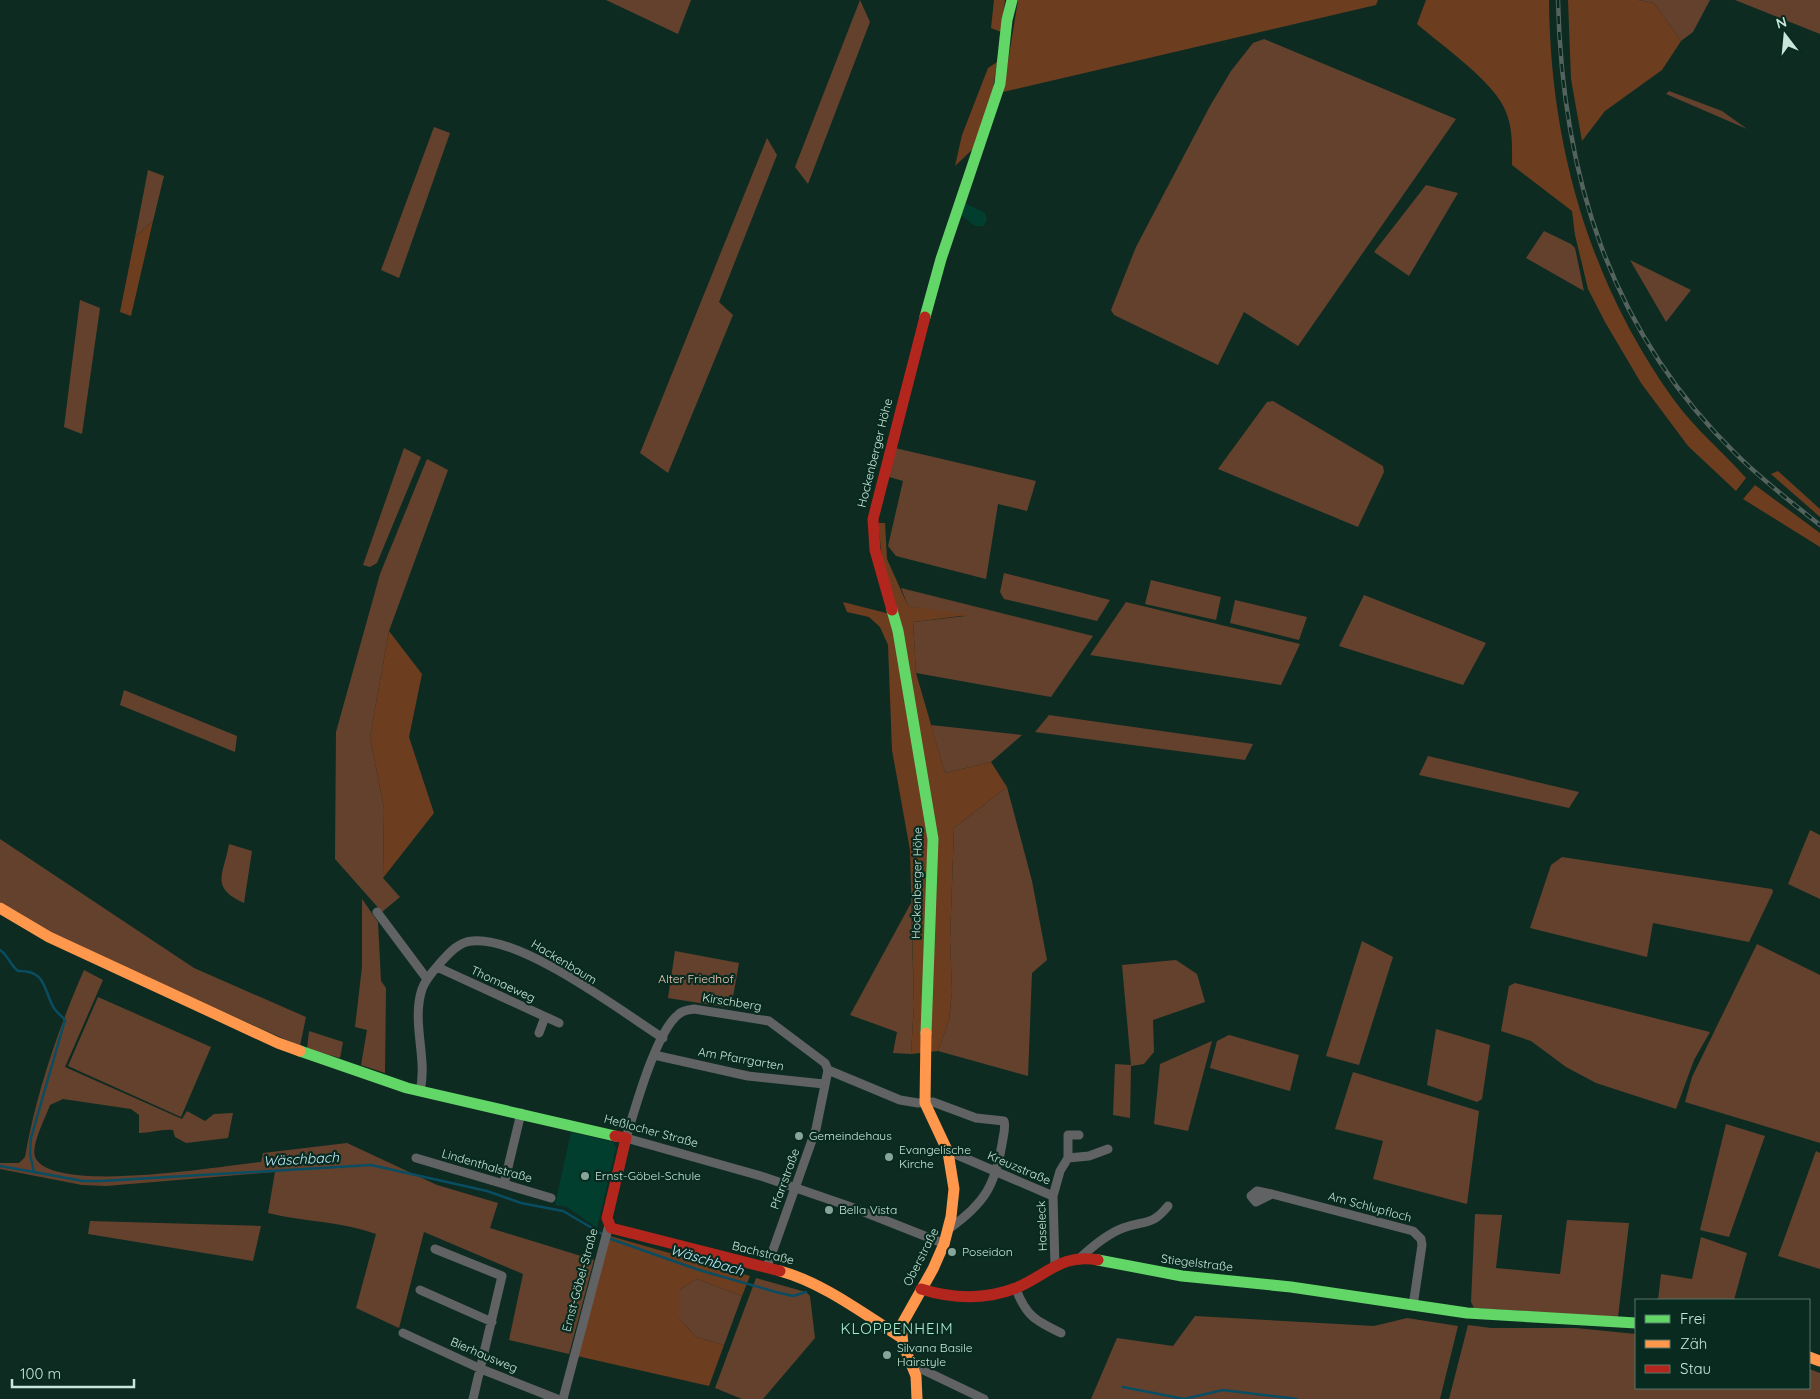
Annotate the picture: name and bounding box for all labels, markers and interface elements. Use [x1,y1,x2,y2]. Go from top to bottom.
north arrow [1760,10,1810,60]
text: N [1774,12,1789,33]
street label: Hockenberger Höhe [854,397,895,509]
street label: Hockenberger Höhe [908,827,925,939]
street label: Hackenbaum [529,936,600,987]
street label: Thomaeweg [469,962,538,1005]
park label: Alter Friedhof [658,971,734,986]
street label: Kirschberg [701,989,763,1014]
street label: Am Pfarrgarten [697,1044,785,1073]
street label: Heßlocher Straße [602,1111,700,1150]
place label: Gemeindehaus [809,1128,892,1143]
marker: Gemeindehaus [793,1130,805,1142]
place label: Evangelische Kirche [899,1142,971,1171]
street label: Lindenthalstraße [440,1145,534,1186]
street label: Pfarrstraße [767,1146,803,1211]
water label: Wäschbach [263,1148,340,1170]
street label: Kreuzstraße [985,1148,1053,1188]
marker: Evangelische Kirche [883,1151,895,1163]
place label: Ernst-Göbel-Schule [595,1168,701,1183]
marker: Ernst-Göbel-Schule [579,1170,591,1182]
street label: Am Schlupfloch [1327,1188,1414,1225]
street label: Haseleck [1033,1201,1050,1251]
place label: Bella Vista [839,1202,897,1217]
marker: Bella Vista [823,1204,835,1216]
street label: Oberstraße [899,1225,942,1288]
street label: Ernst-Göbel-Straße [558,1226,601,1333]
street label: Bachstraße [730,1238,796,1268]
water label: Wäschbach [668,1240,747,1280]
place label: Poseidon [962,1244,1013,1259]
marker: Poseidon [946,1246,958,1258]
street label: Stiegelstraße [1160,1251,1234,1274]
legend [1635,1299,1810,1389]
text: Frei [1680,1309,1706,1328]
district label: KLOPPENHEIM [840,1319,954,1338]
street label: Bierhausweg [448,1334,520,1375]
text: Zäh [1680,1334,1707,1353]
place label: Silvana Basile Hairstyle [897,1340,973,1369]
marker: Silvana Basile Hairstyle [881,1349,893,1361]
scale bar [12,1356,135,1388]
text: Stau [1680,1359,1711,1378]
text: 100 m [20,1364,61,1383]

